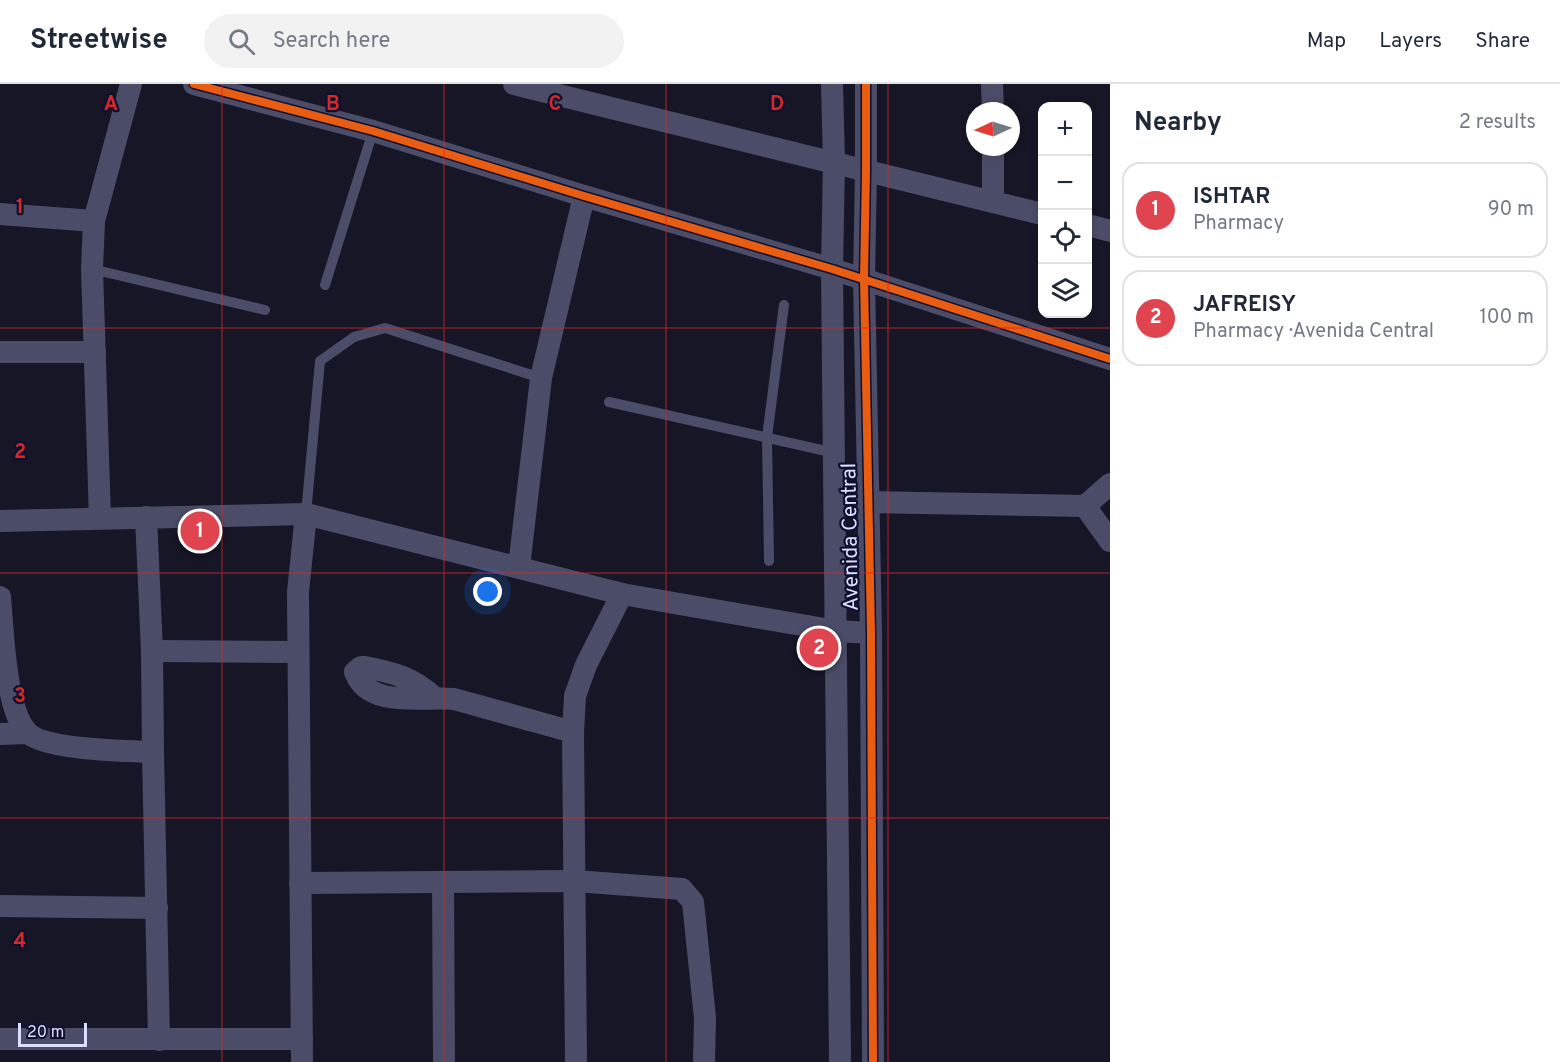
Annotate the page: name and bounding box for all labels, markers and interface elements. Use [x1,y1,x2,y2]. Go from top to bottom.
search box [204,14,624,68]
text: Streetwise [30,23,168,59]
icon: search [225,25,258,58]
text: Search here [273,28,390,55]
text: Map [1307,28,1346,55]
text: Layers [1379,28,1442,55]
text: Share [1475,28,1530,55]
text: A [104,92,118,118]
text: B [326,92,340,118]
text: C [549,92,561,118]
text: D [770,92,784,118]
north arrow [966,102,1020,156]
map controls [1038,102,1092,318]
button: + [1038,102,1092,156]
text: Nearby [1134,107,1222,140]
text: 2 results [1459,110,1536,136]
button: − [1038,156,1092,210]
text: ISHTAR [1193,184,1270,211]
text: 1 [16,195,24,221]
text: 1 [1152,197,1160,223]
text: 90 m [1488,197,1534,223]
button: locate [1038,210,1092,264]
text: Pharmacy [1193,211,1284,237]
button: layers [1038,264,1092,318]
text: JAFREISY [1193,292,1296,319]
text: 2 [1149,305,1162,331]
text: 100 m [1479,305,1534,331]
text: Pharmacy · Avenida Central [1193,319,1434,345]
text: 2 [14,440,26,466]
street label: Avenida Central [836,463,866,611]
pin: 1 [180,508,220,554]
your location [473,577,502,606]
pin: 2 [800,626,838,670]
text: 3 [14,684,26,710]
text: 4 [14,929,26,955]
scale bar [18,1020,87,1048]
text: 20 m [27,1023,64,1043]

